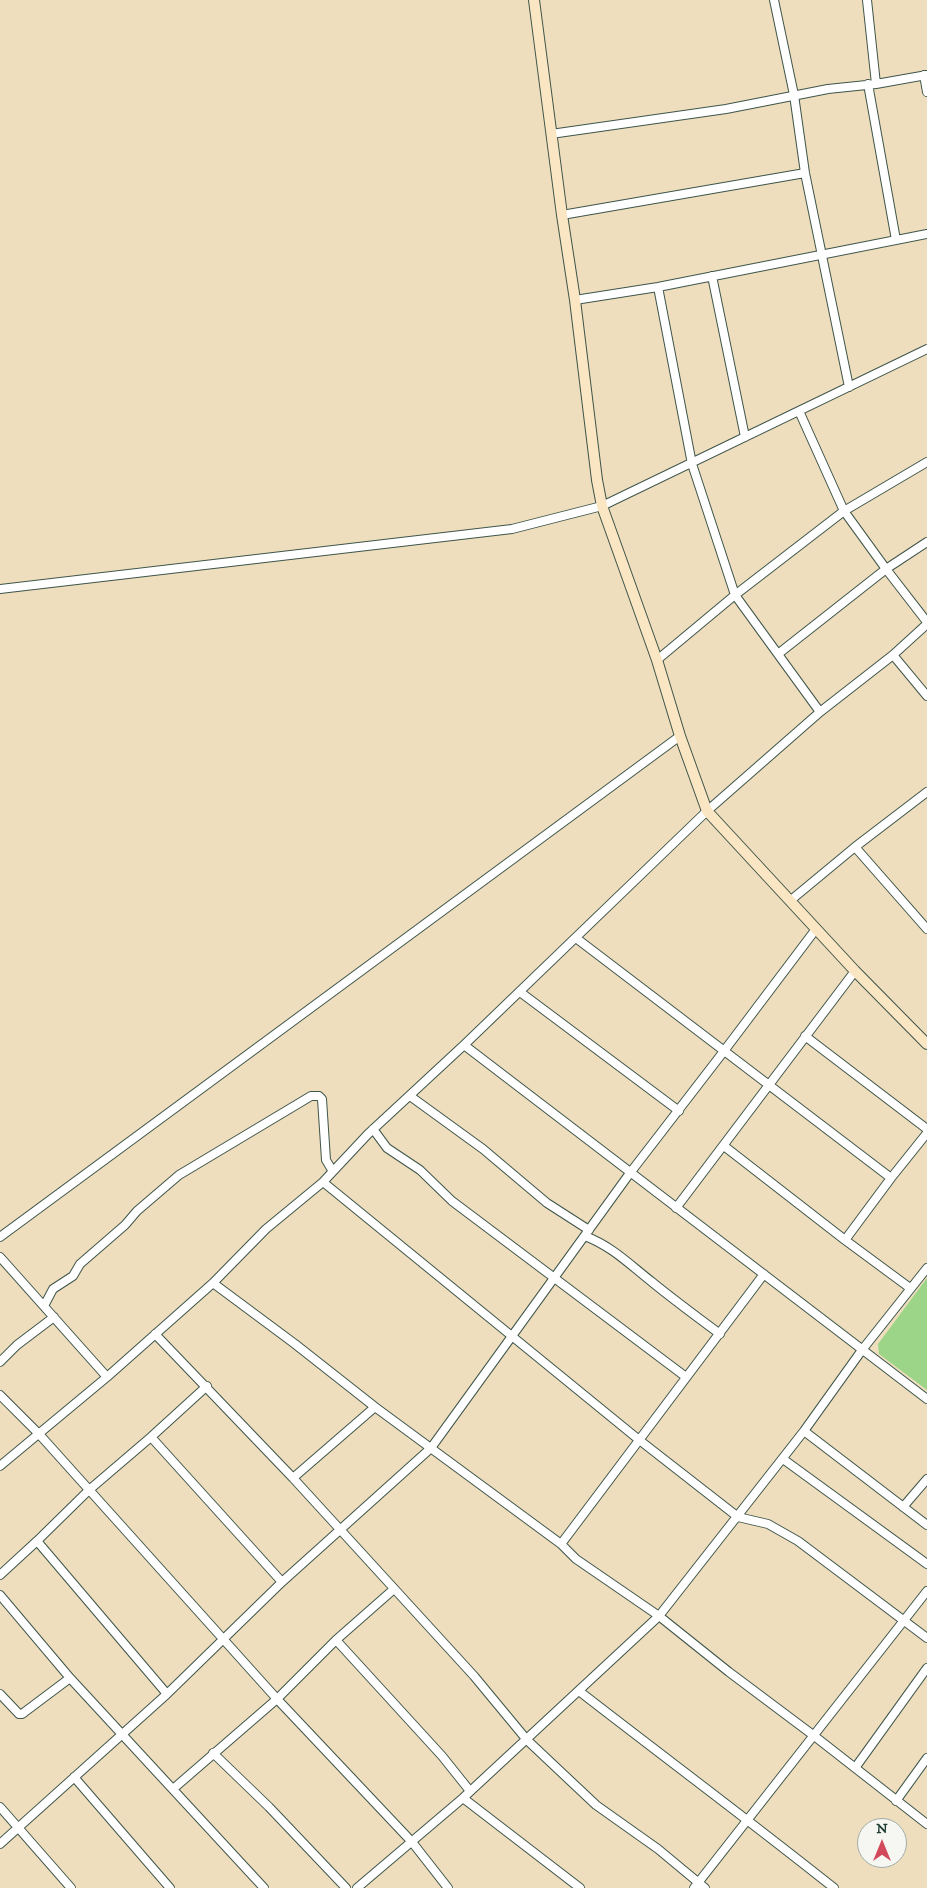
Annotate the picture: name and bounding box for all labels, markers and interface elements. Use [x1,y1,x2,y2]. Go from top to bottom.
north arrow [857,1818,907,1868]
text: N [876,1820,888,1838]

